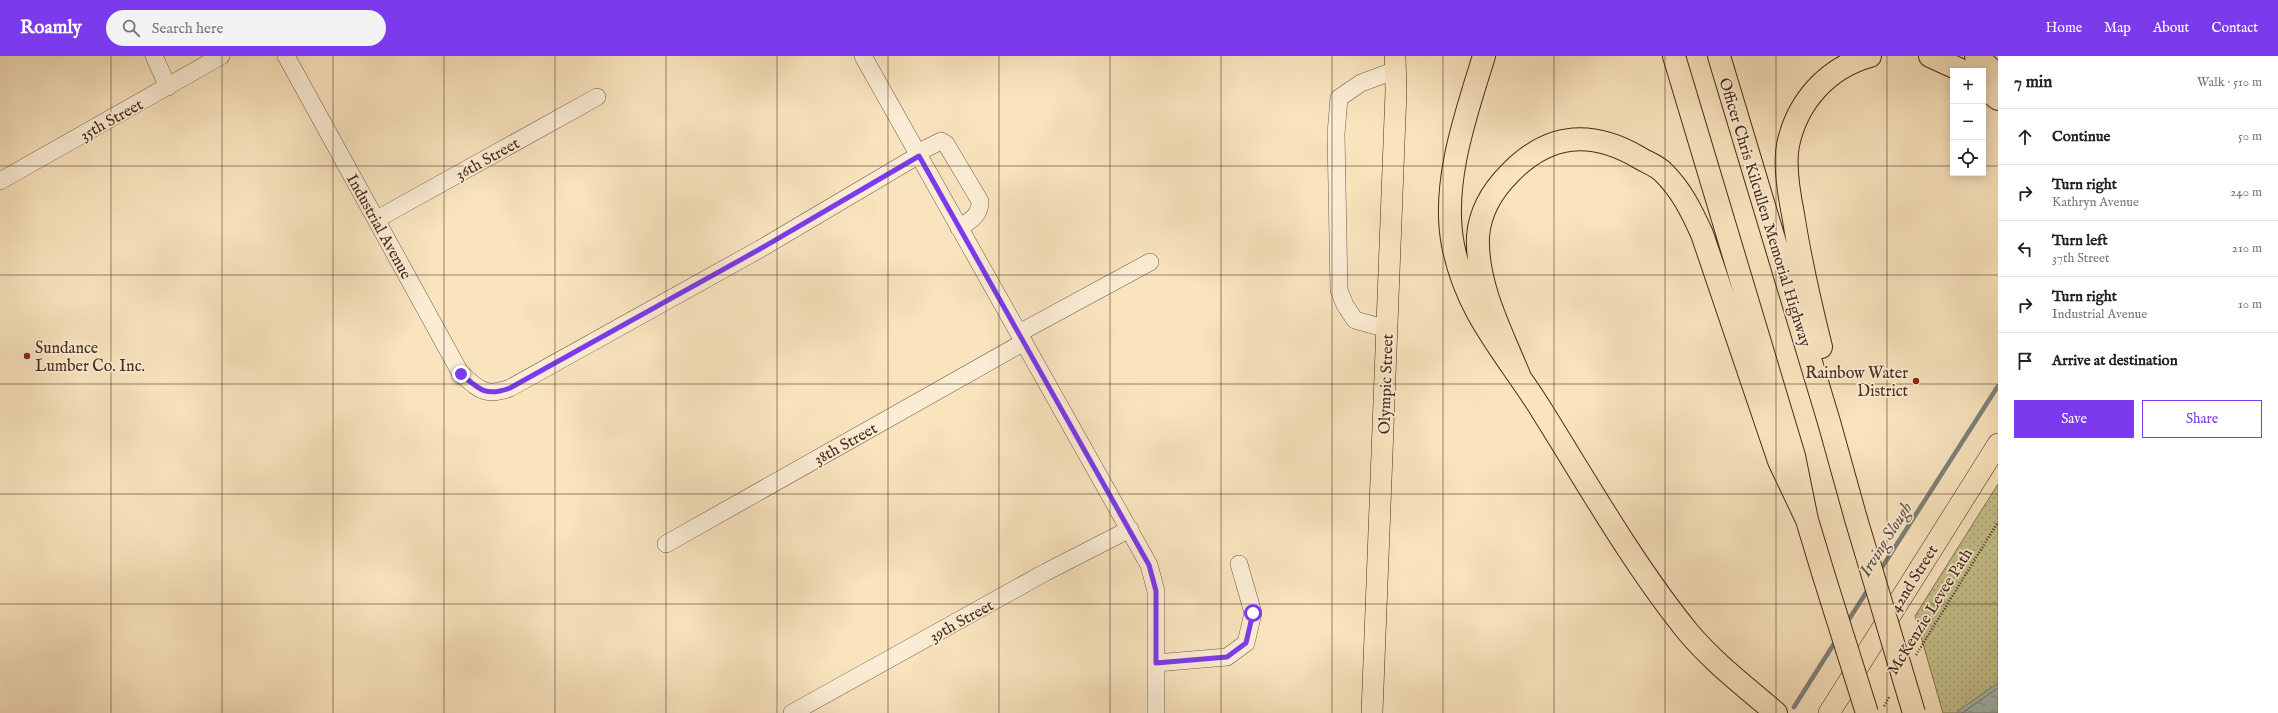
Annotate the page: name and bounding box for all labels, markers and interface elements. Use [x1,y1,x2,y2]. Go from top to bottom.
search box [106,10,386,46]
text: Roamly [20,16,82,40]
icon: search [120,17,142,39]
text: Search here [152,19,223,38]
text: Home [2046,19,2082,37]
text: Map [2104,19,2131,37]
text: About [2153,19,2189,37]
text: Contact [2211,19,2258,37]
map controls [1950,68,1986,176]
button: + [1950,68,1986,104]
text: 7 min [2014,72,2052,93]
text: Walk · 510 m [2197,74,2262,91]
street label: Officer Chris Kilcullen Memorial Highway [1714,76,1815,350]
street label: 35th Street [77,95,147,146]
button: − [1950,104,1986,140]
icon: ahead [2014,126,2036,148]
text: Continue [2052,127,2110,146]
text: 50 m [2238,128,2262,145]
street label: 36th Street [453,134,524,185]
button: locate [1950,140,1986,176]
street label: Industrial Avenue [341,171,415,283]
text: Turn right [2052,175,2117,194]
icon: right [2014,182,2036,204]
text: 240 m [2230,184,2262,201]
text: Kathryn Avenue [2052,194,2139,211]
text: Turn left [2052,231,2108,250]
icon: left [2014,238,2036,260]
text: 210 m [2232,240,2262,257]
text: 37th Street [2052,250,2109,267]
text: Turn right [2052,287,2117,306]
icon: right [2014,294,2036,316]
text: 10 m [2238,296,2262,313]
text: Industrial Avenue [2052,306,2147,323]
street label: Olympic Street [1375,333,1399,435]
place label: Sundance Lumber Co. Inc. [35,339,145,377]
icon: arrive [2014,350,2036,372]
marker: Sundance Lumber Co. Inc. [22,351,32,361]
text: Arrive at destination [2052,351,2178,370]
place label: Rainbow Water District [1805,364,1909,402]
route end [452,365,470,383]
marker: Rainbow Water District [1911,376,1921,386]
button: Save [2014,400,2134,438]
button: Share [2142,400,2262,438]
street label: 38th Street [811,419,882,470]
water label: Irving Slough [1855,499,1917,582]
street label: 42nd Street [1886,541,1943,616]
street label: McKenzie Levee Path [1884,545,1978,679]
street label: 39th Street [926,596,998,648]
route start [1244,604,1262,622]

